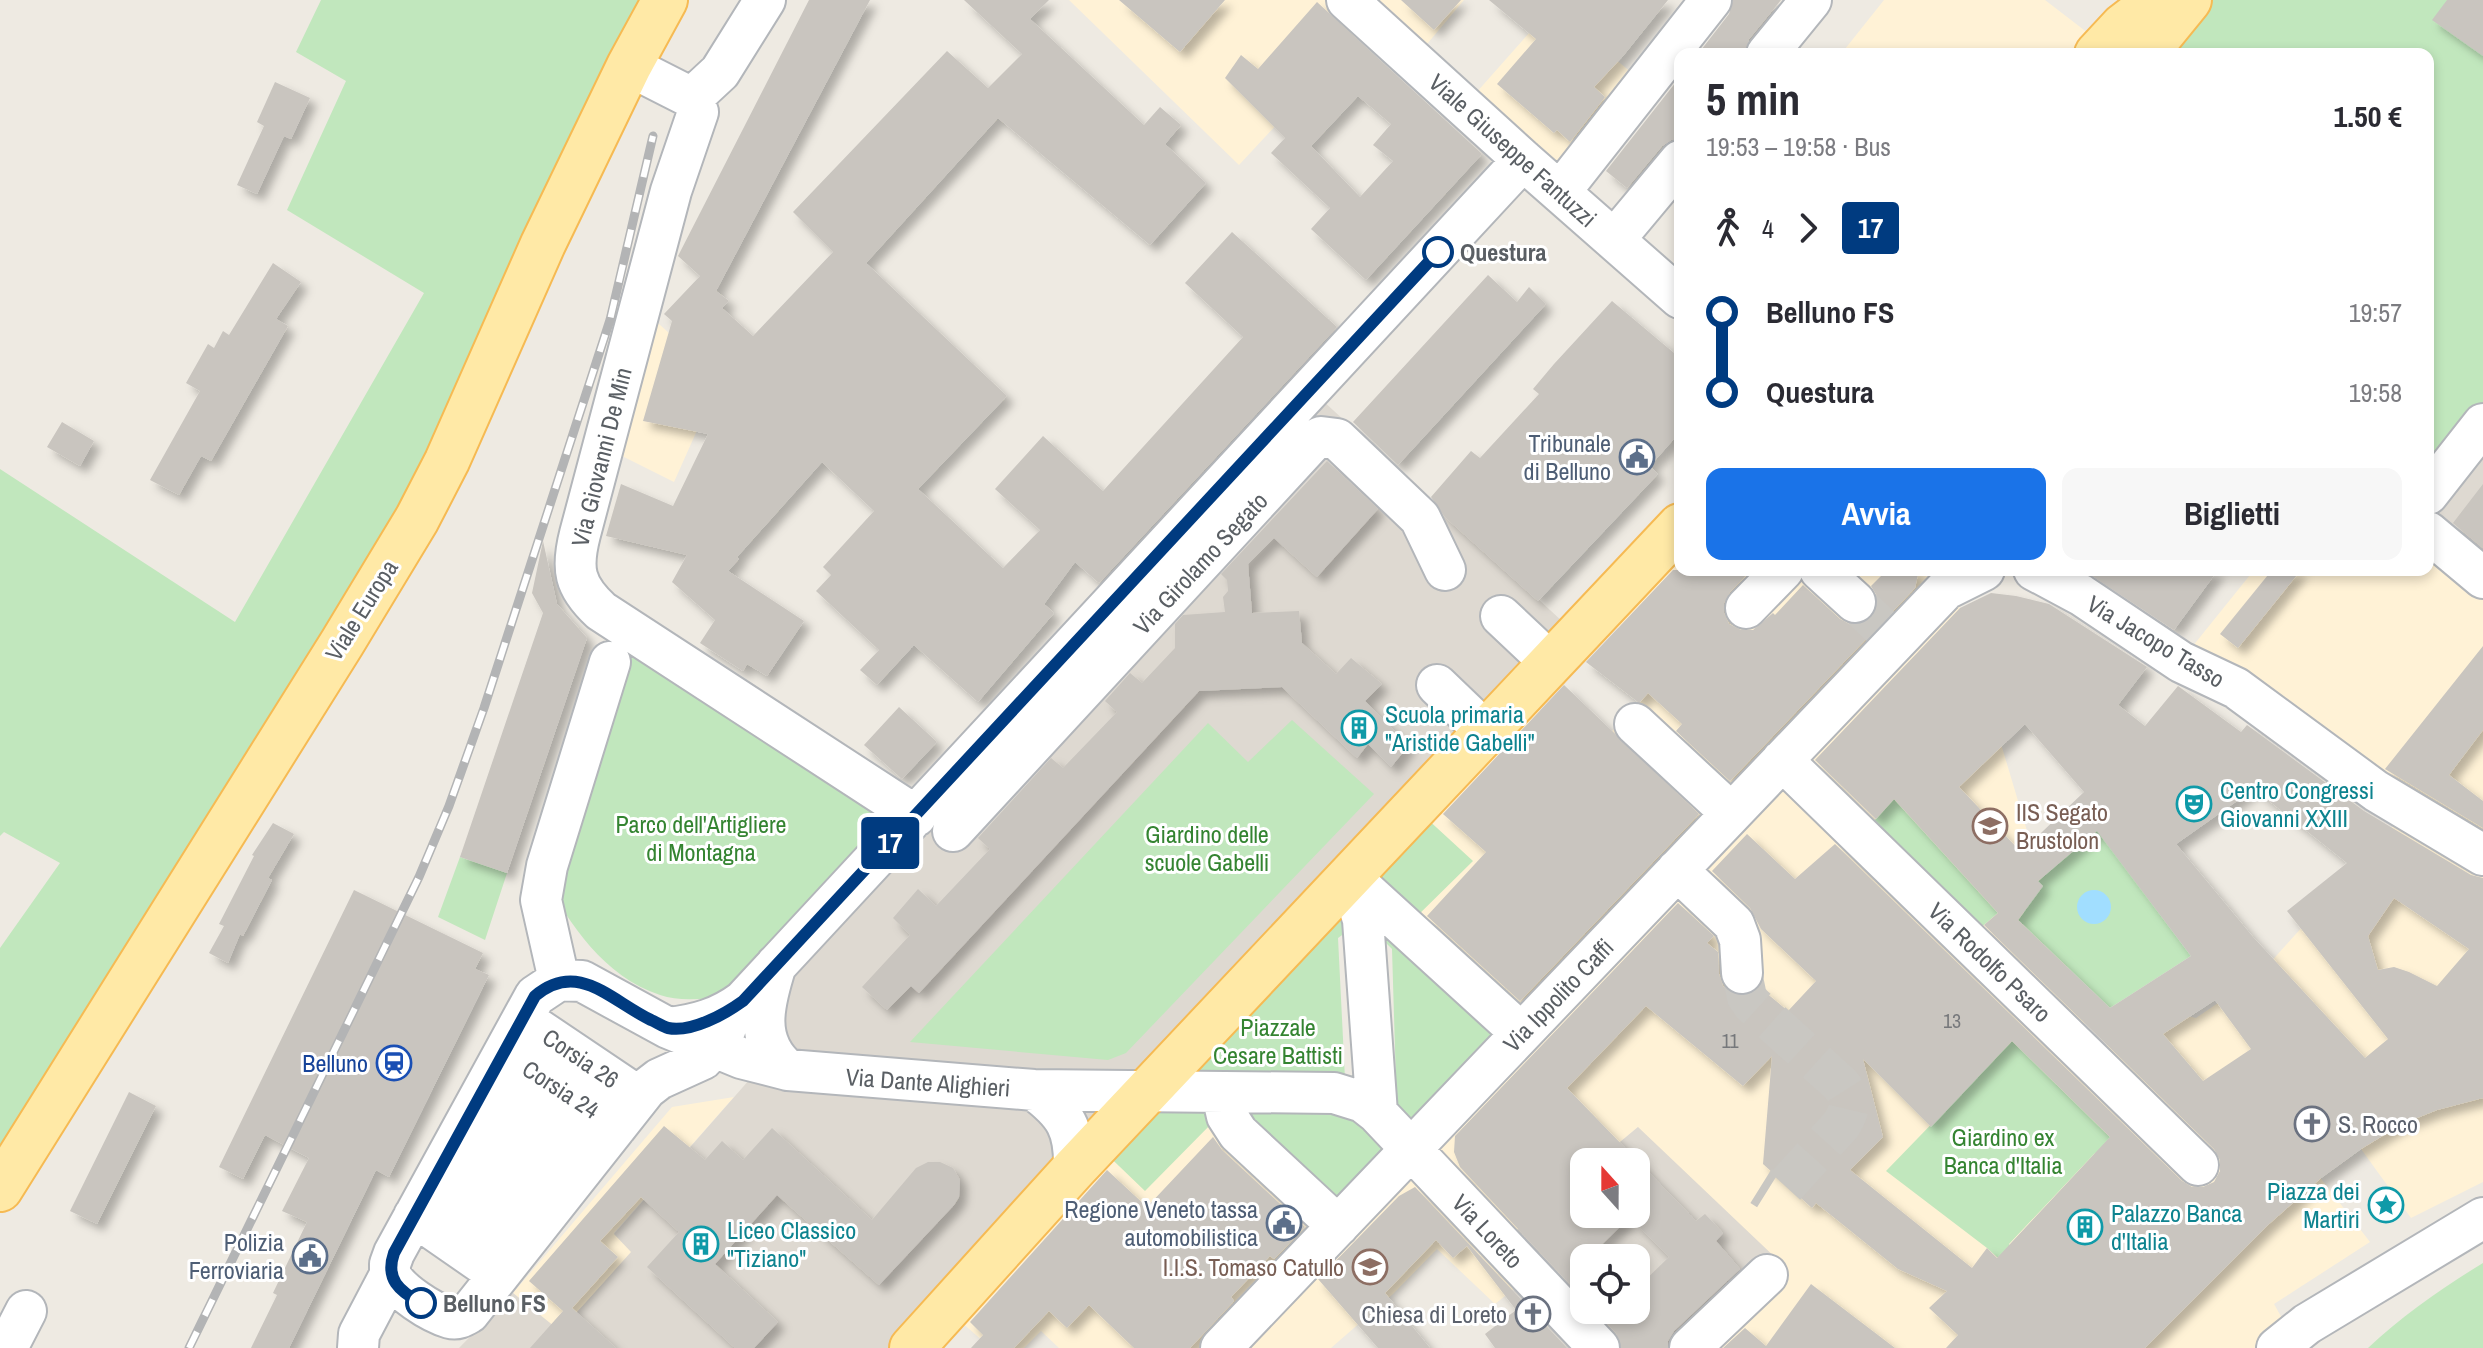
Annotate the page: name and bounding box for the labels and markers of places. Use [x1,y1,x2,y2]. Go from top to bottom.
place label: Questura [1460,236,1546,268]
marker: Questura [1423,237,1453,267]
place label: Tribunale di Belluno [1523,427,1611,487]
public building icon: Tribunale di Belluno [1618,438,1656,476]
place label: Scuola primaria "Aristide Gabelli" [1385,698,1535,758]
building icon: Scuola primaria "Aristide Gabelli" [1340,709,1378,747]
place label: Centro Congressi Giovanni XXIII [2220,774,2374,834]
theatre icon: Centro Congressi Giovanni XXIII [2175,785,2213,823]
place label: IIS Segato Brustolon [2016,796,2108,856]
school or university icon: IIS Segato Brustolon [1971,807,2009,845]
station icon: Belluno [375,1044,413,1082]
place label: Belluno [302,1047,368,1079]
church icon: S. Rocco [2293,1105,2331,1143]
place label: S. Rocco [2338,1108,2418,1140]
place label: Piazza dei Martiri [2267,1175,2360,1235]
place icon: Piazza dei Martiri [2367,1186,2405,1224]
place label: Regione Veneto tassa automobilistica [1064,1193,1258,1253]
place label: Palazzo Banca d'Italia [2111,1197,2242,1257]
public building icon: Regione Veneto tassa automobilistica [1265,1204,1303,1242]
building icon: Palazzo Banca d'Italia [2066,1208,2104,1246]
place label: Liceo Classico "Tiziano" [727,1214,856,1274]
building icon: Liceo Classico "Tiziano" [682,1225,720,1263]
place label: Polizia Ferroviaria [189,1226,284,1286]
public building icon: Polizia Ferroviaria [291,1237,329,1275]
school or university icon: I.I.S. Tomaso Catullo [1351,1248,1389,1286]
place label: I.I.S. Tomaso Catullo [1163,1251,1344,1283]
place label: Belluno FS [443,1287,546,1319]
marker: Belluno FS [406,1288,436,1318]
church icon: Chiesa di Loreto [1514,1295,1552,1333]
place label: Chiesa di Loreto [1361,1298,1507,1330]

